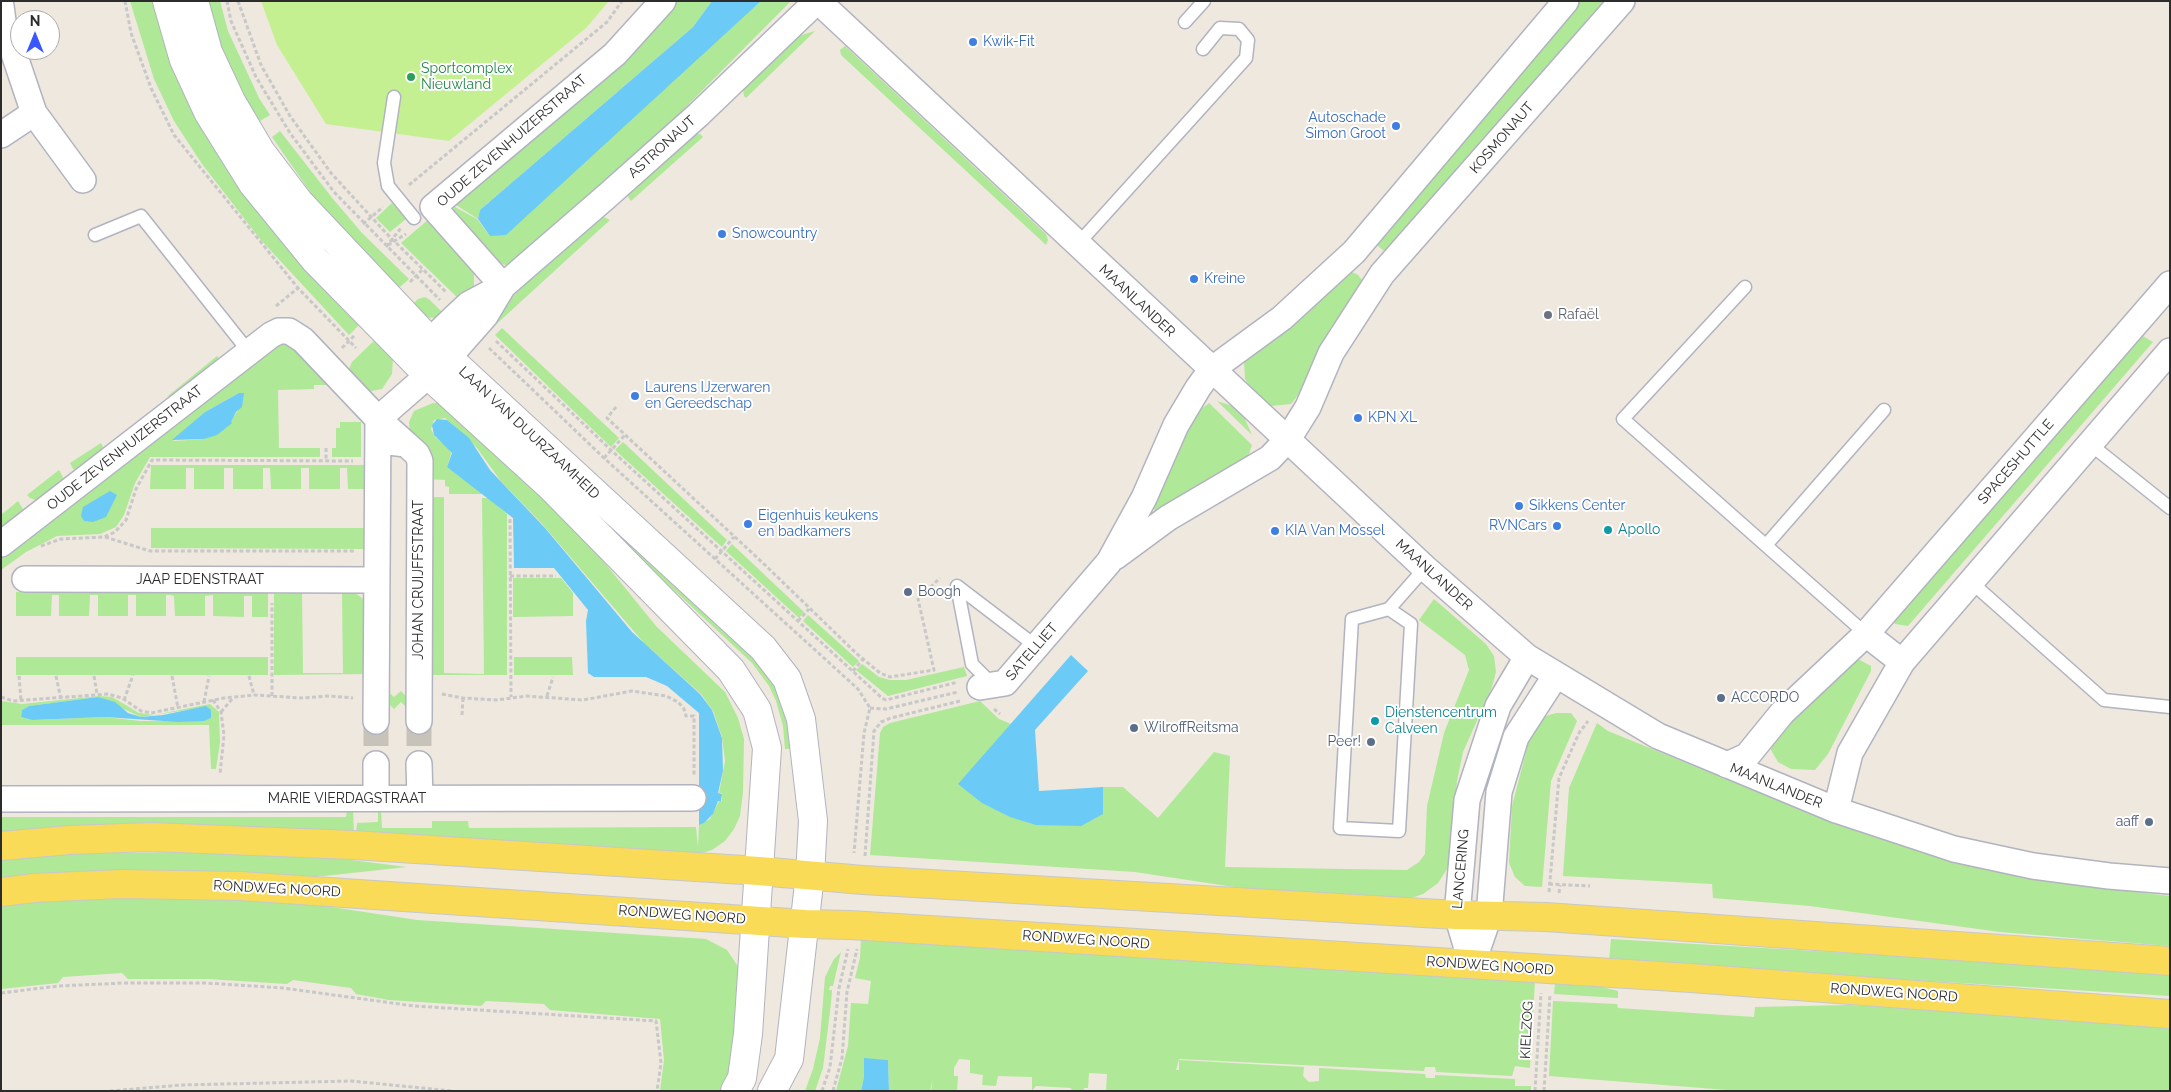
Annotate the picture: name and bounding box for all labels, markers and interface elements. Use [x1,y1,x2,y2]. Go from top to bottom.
north arrow [10,10,60,60]
text: N [30,13,40,29]
place label: Kwik-Fit [983,34,1035,50]
marker: Kwik-Fit [967,36,979,48]
place label: Sportcomplex Nieuwland [421,61,512,94]
marker: Sportcomplex Nieuwland [405,71,417,83]
street label: OUDE ZEVENHUIZERSTRAAT [434,71,590,211]
street label: KOSMONAUT [1466,99,1538,177]
place label: Autoschade Simon Groot [1306,110,1386,142]
street label: ASTRONAUT [625,112,699,182]
marker: Autoschade Simon Groot [1390,120,1402,132]
place label: Snowcountry [732,226,817,242]
marker: Snowcountry [716,228,728,240]
street label: MAANLANDER [1095,261,1179,341]
place label: Kreine [1204,271,1245,287]
marker: Kreine [1188,273,1200,285]
place label: Rafaël [1558,307,1599,323]
marker: Rafaël [1542,309,1554,321]
street label: LAAN VAN DUURZAAMHEID [455,363,603,503]
place label: Laurens IJzerwaren en Gereedschap [645,380,770,412]
street label: OUDE ZEVENHUIZERSTRAAT [44,382,206,514]
marker: Laurens IJzerwaren en Gereedschap [629,390,641,402]
place label: KPN XL [1368,410,1417,426]
marker: KPN XL [1352,412,1364,424]
street label: SPACESHUTTLE [1975,416,2057,508]
place label: Sikkens Center [1529,498,1625,514]
street label: JOHAN CRUIJFFSTRAAT [411,500,427,660]
marker: Sikkens Center [1513,500,1525,512]
place label: Eigenhuis keukens en badkamers [758,508,878,540]
marker: Eigenhuis keukens en badkamers [742,518,754,530]
place label: RVNCars [1489,518,1547,534]
marker: RVNCars [1551,520,1563,532]
place label: Apollo [1618,522,1660,538]
place label: KIA Van Mossel [1285,523,1385,539]
marker: Apollo [1602,524,1614,536]
marker: KIA Van Mossel [1269,525,1281,537]
street label: MAANLANDER [1392,536,1476,614]
street label: JAAP EDENSTRAAT [136,572,264,588]
place label: Boogh [918,584,961,600]
marker: Boogh [902,586,914,598]
street label: SATELLIET [1002,620,1062,684]
place label: ACCORDO [1731,690,1799,706]
marker: ACCORDO [1715,692,1727,704]
place label: Dienstencentrum Calveen [1385,705,1497,738]
marker: Dienstencentrum Calveen [1369,715,1381,727]
place label: WilroffReitsma [1144,720,1239,736]
marker: WilroffReitsma [1128,722,1140,734]
place label: Peer! [1328,734,1361,750]
marker: Peer! [1365,736,1377,748]
street label: MAANLANDER [1727,760,1825,812]
street label: MARIE VIERDAGSTRAAT [268,791,426,807]
place label: aaff [2116,814,2139,830]
marker: aaff [2143,816,2155,828]
street label: LANCERING [1449,828,1473,910]
street label: RONDWEG NOORD [213,877,341,901]
street label: RONDWEG NOORD [618,902,746,928]
street label: RONDWEG NOORD [1022,927,1150,953]
street label: RONDWEG NOORD [1426,953,1554,979]
street label: RONDWEG NOORD [1830,980,1958,1006]
street label: KIELZOG [1517,1000,1537,1060]

